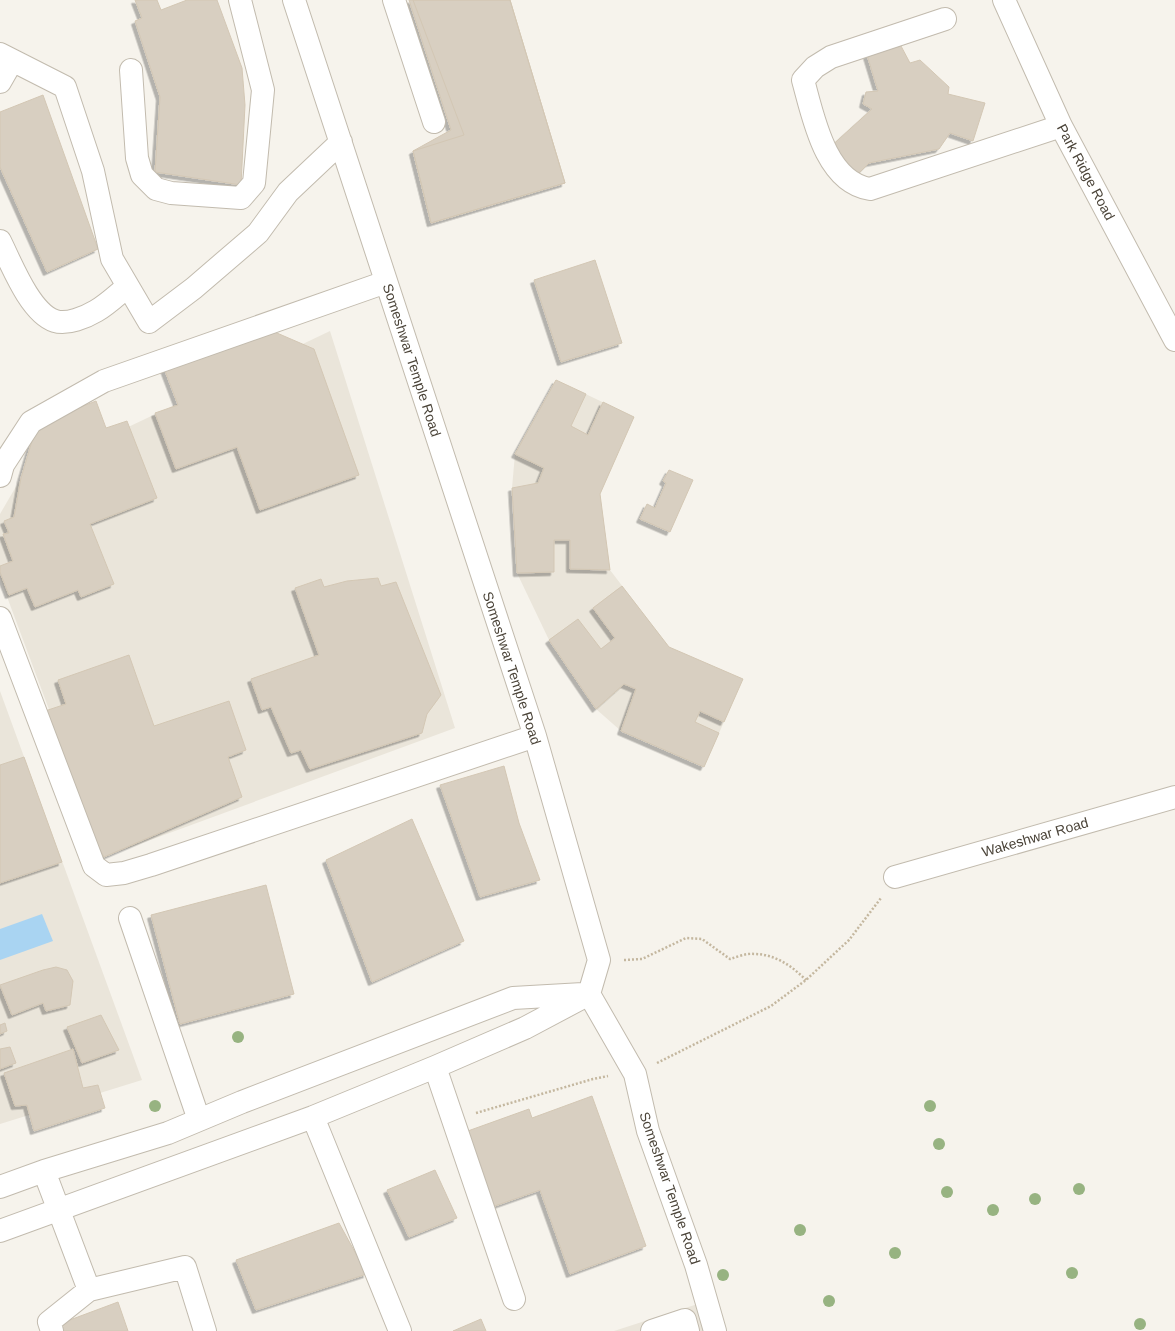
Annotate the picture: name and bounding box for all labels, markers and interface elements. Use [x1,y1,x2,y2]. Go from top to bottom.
street label: Park Ridge Road [1054,121,1118,223]
street label: Someshwar Temple Road [380,281,444,439]
street label: Someshwar Temple Road [480,589,544,747]
street label: Wakeshwar Road [980,814,1090,860]
street label: Someshwar Temple Road [636,1110,704,1266]

